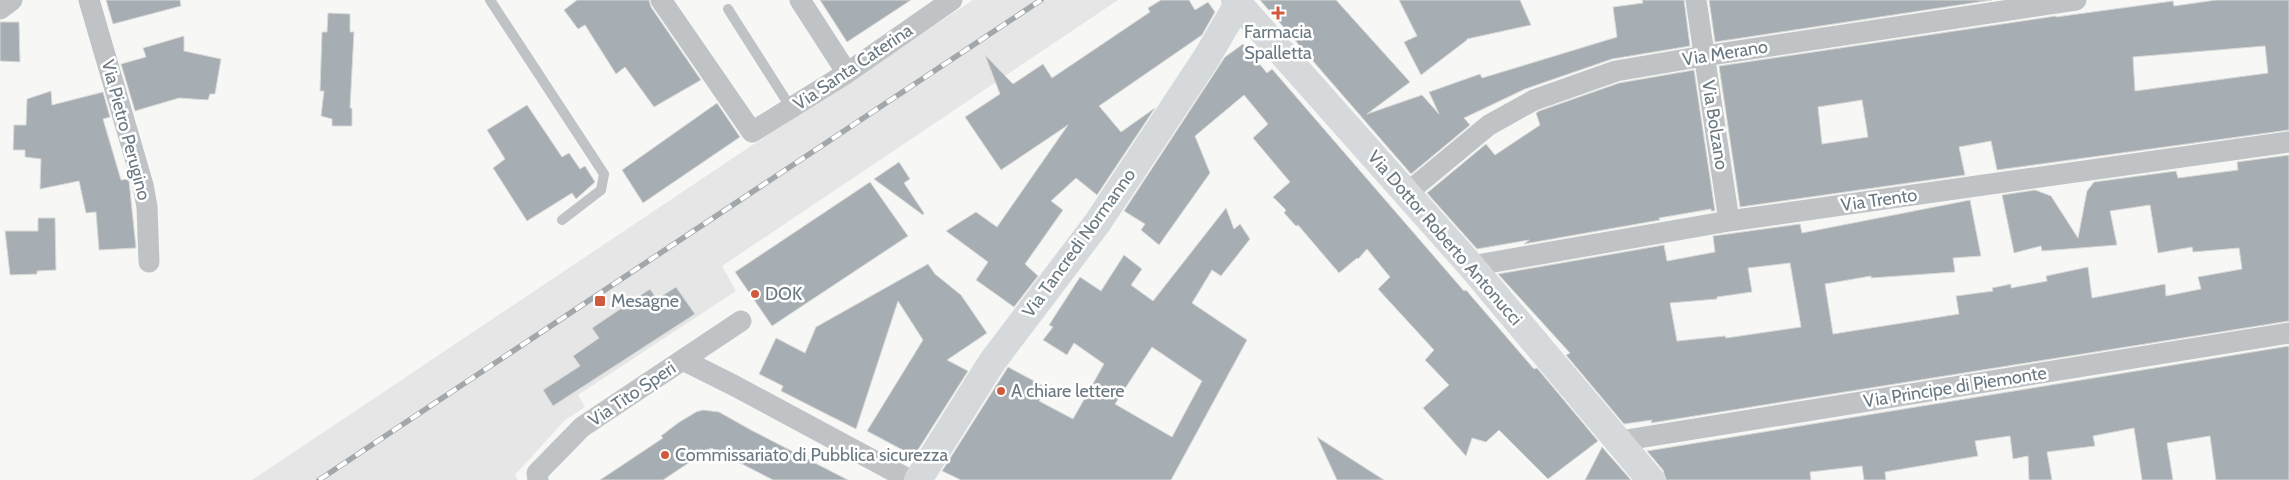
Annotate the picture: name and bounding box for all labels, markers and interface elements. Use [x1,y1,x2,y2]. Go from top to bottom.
marker: Farmacia Spalletta [1272,7,1284,19]
street label: Via Santa Caterina [789,19,917,115]
place label: Farmacia Spalletta [1244,21,1312,64]
street label: Via Merano [1681,35,1769,71]
street label: Via Pietro Perugino [97,57,155,203]
street label: Via Bolzano [1697,79,1733,171]
street label: Via Dottor Roberto Antonucci [1363,146,1527,330]
street label: Via Tancredi Normanno [1018,164,1140,322]
street label: Via Trento [1839,184,1919,216]
place label: DOK [765,283,803,305]
marker: DOK [749,288,761,300]
place label: Mesagne [611,290,679,312]
marker: Mesagne [593,294,607,308]
street label: Via Tito Speri [584,357,680,431]
street label: Via Principe di Piemonte [1862,362,2048,412]
place label: A chiare lettere [1011,380,1125,402]
marker: A chiare lettere [995,385,1007,397]
place label: Commissariato di Pubblica sicurezza [675,444,948,466]
marker: Commissariato di Pubblica sicurezza [659,449,671,461]

